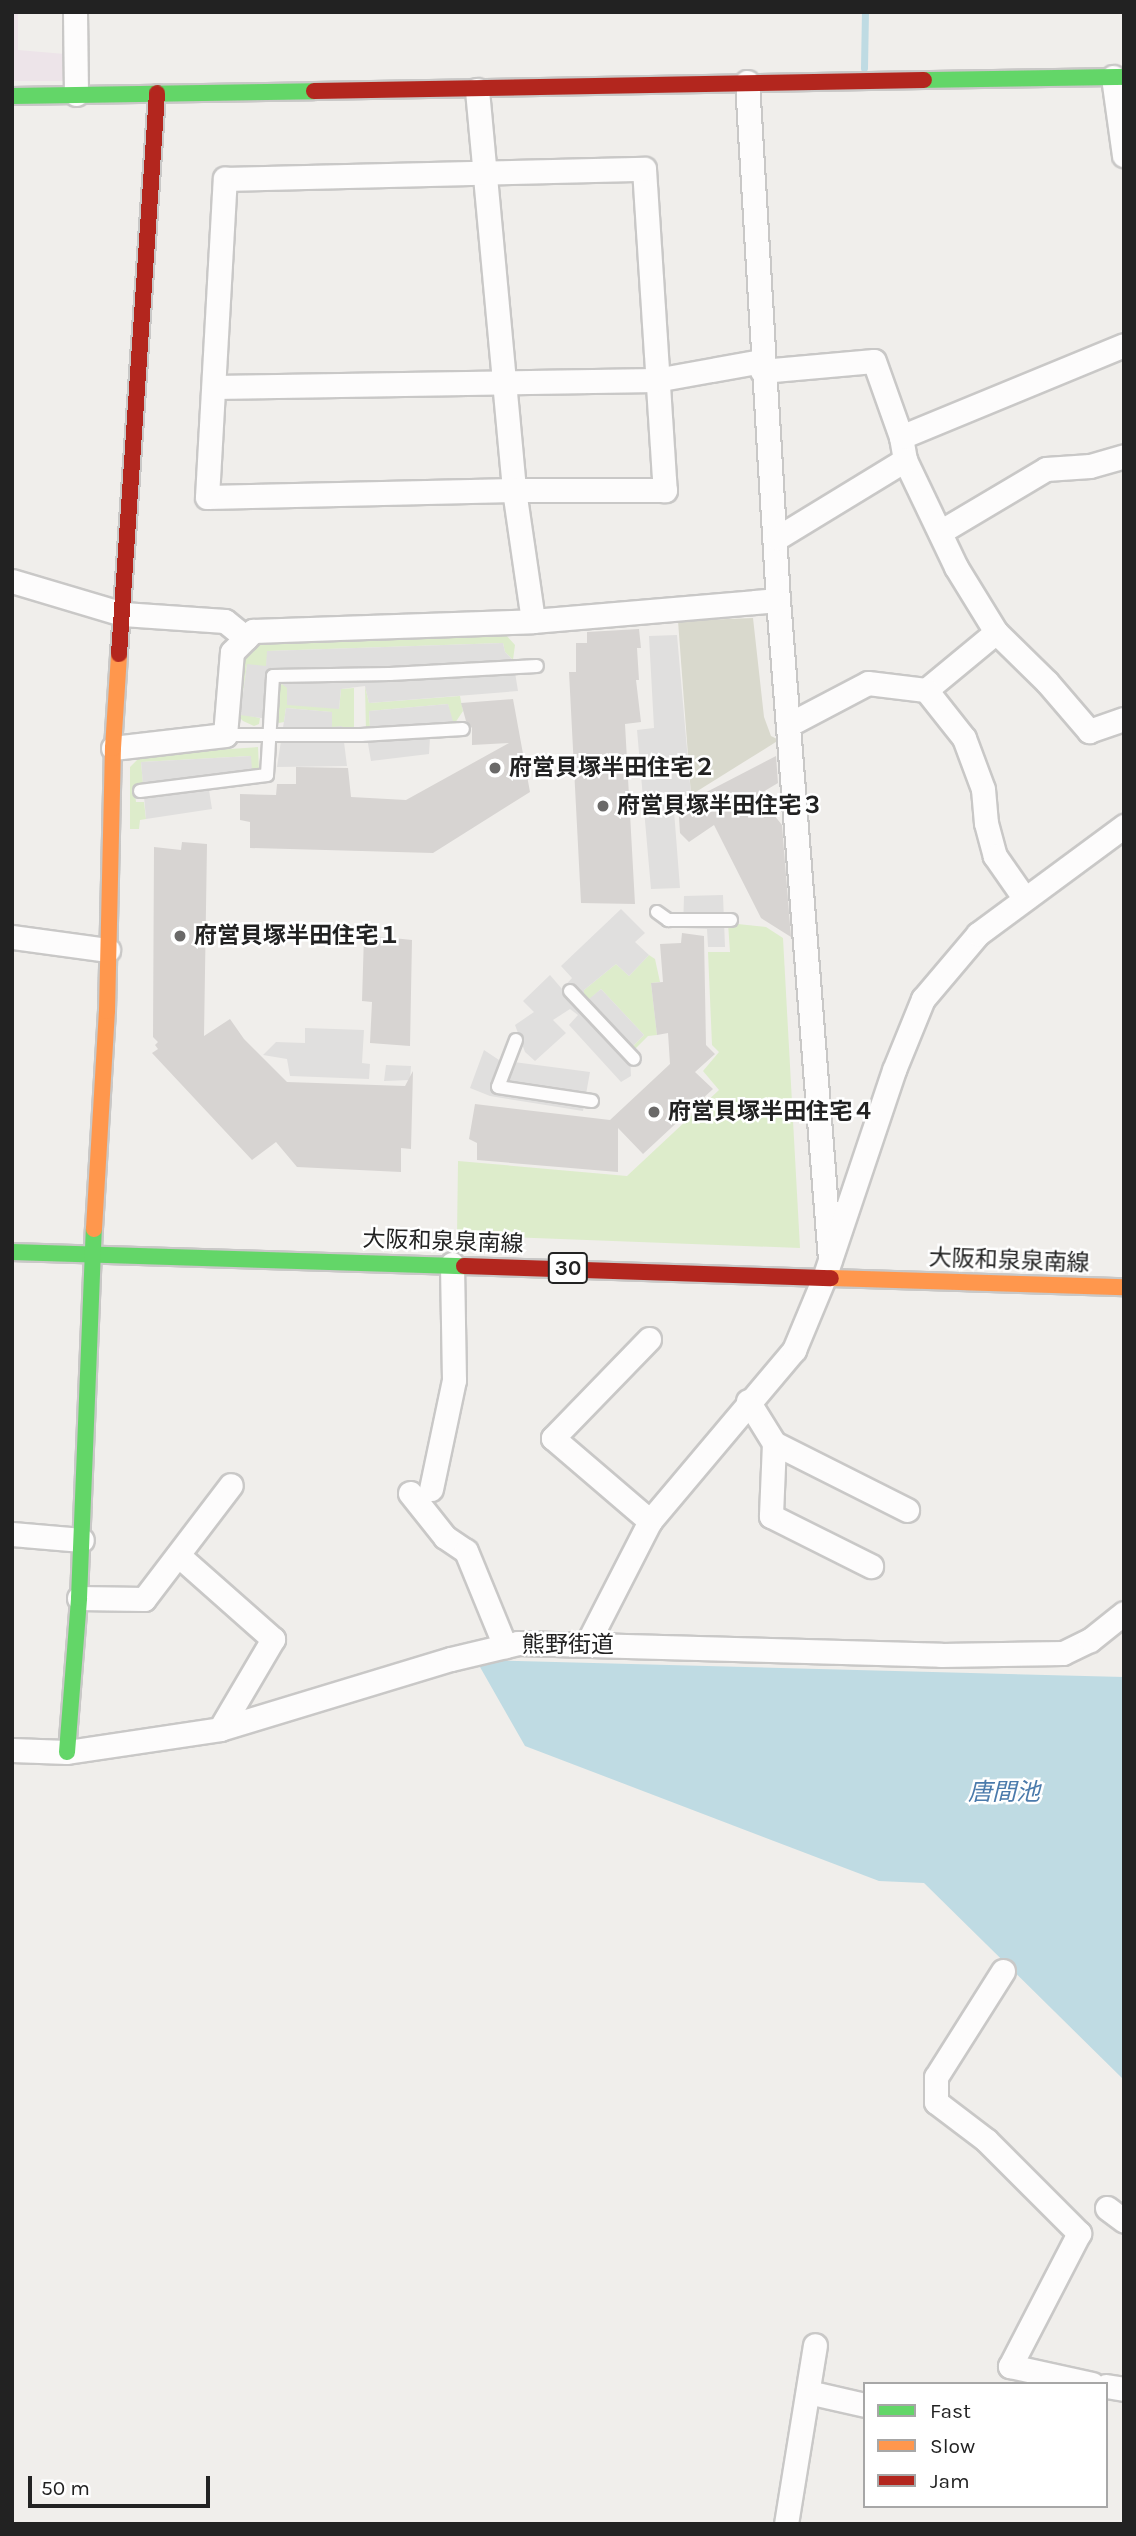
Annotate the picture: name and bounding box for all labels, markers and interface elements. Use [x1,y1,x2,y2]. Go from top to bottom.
place label: 府営貝塚半田住宅２ [509,754,716,782]
marker: 府営貝塚半田住宅２ [487,760,503,776]
place label: 府営貝塚半田住宅３ [617,792,824,820]
marker: 府営貝塚半田住宅３ [595,798,611,814]
place label: 府営貝塚半田住宅１ [194,922,401,950]
marker: 府営貝塚半田住宅１ [172,928,188,944]
place label: 府営貝塚半田住宅４ [668,1098,875,1126]
marker: 府営貝塚半田住宅４ [646,1104,662,1120]
street label: 大阪和泉泉南線 [362,1225,524,1259]
street label: 大阪和泉泉南線 [928,1244,1090,1278]
road number: 30 [547,1250,589,1286]
street label: 熊野街道 [522,1631,614,1659]
water label: 唐間池 [968,1779,1040,1807]
legend [863,2382,1108,2508]
text: Fast [930,2399,971,2423]
text: Slow [930,2434,975,2458]
scale bar [32,2462,214,2506]
text: Jam [930,2469,970,2493]
text: 50 m [41,2476,90,2500]

